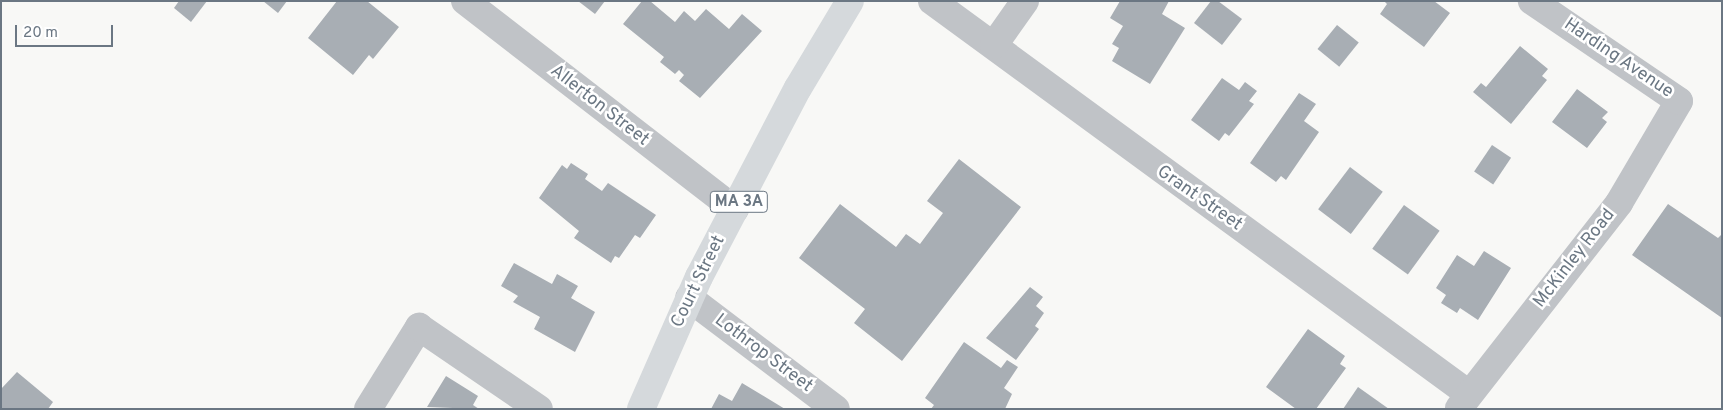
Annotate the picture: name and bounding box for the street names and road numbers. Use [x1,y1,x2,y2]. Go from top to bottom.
street label: Harding Avenue [1559,14,1677,104]
street label: Allerton Street [545,61,653,151]
street label: Grant Street [1152,162,1246,236]
road number: MA 3A [709,188,769,216]
street label: McKinley Road [1530,205,1620,313]
street label: Court Street [667,232,731,332]
street label: Lothrop Street [710,310,816,398]

